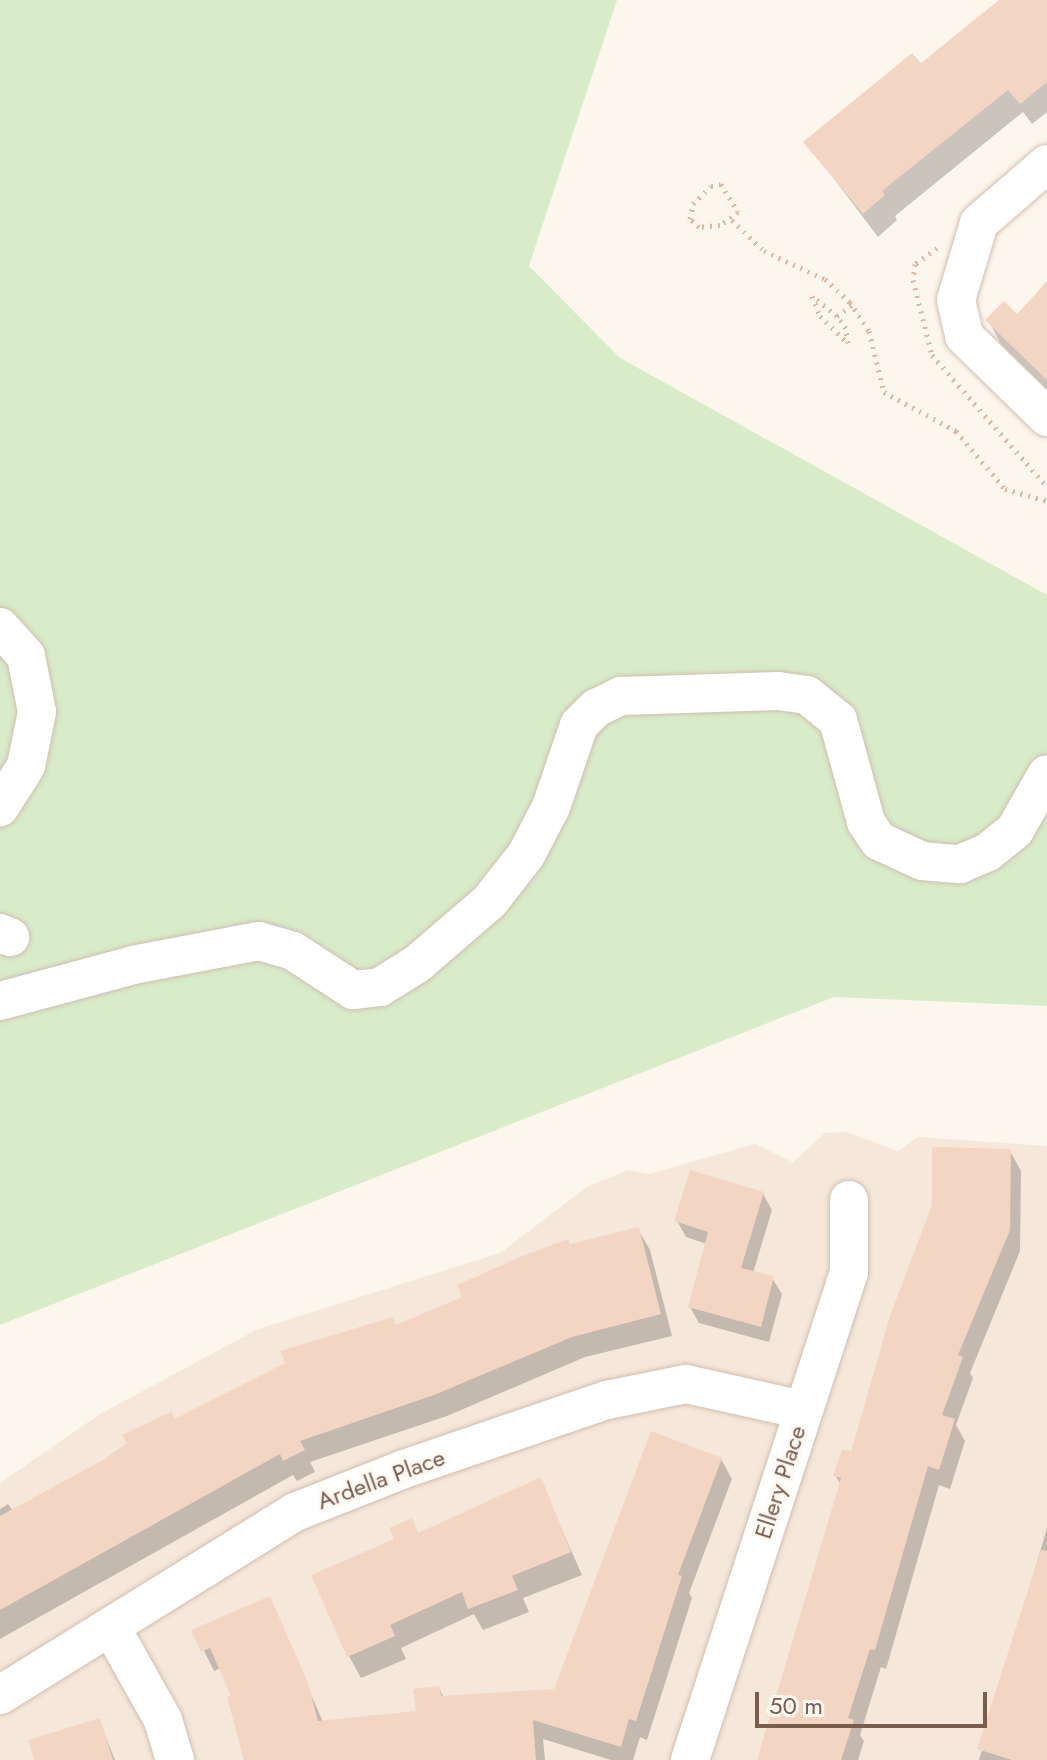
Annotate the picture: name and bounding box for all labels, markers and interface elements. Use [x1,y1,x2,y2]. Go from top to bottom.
street label: Ellery Place [748,1422,812,1542]
street label: Ardella Place [313,1443,449,1515]
scale bar [759,1676,991,1726]
text: 50 m [769,1688,823,1723]

